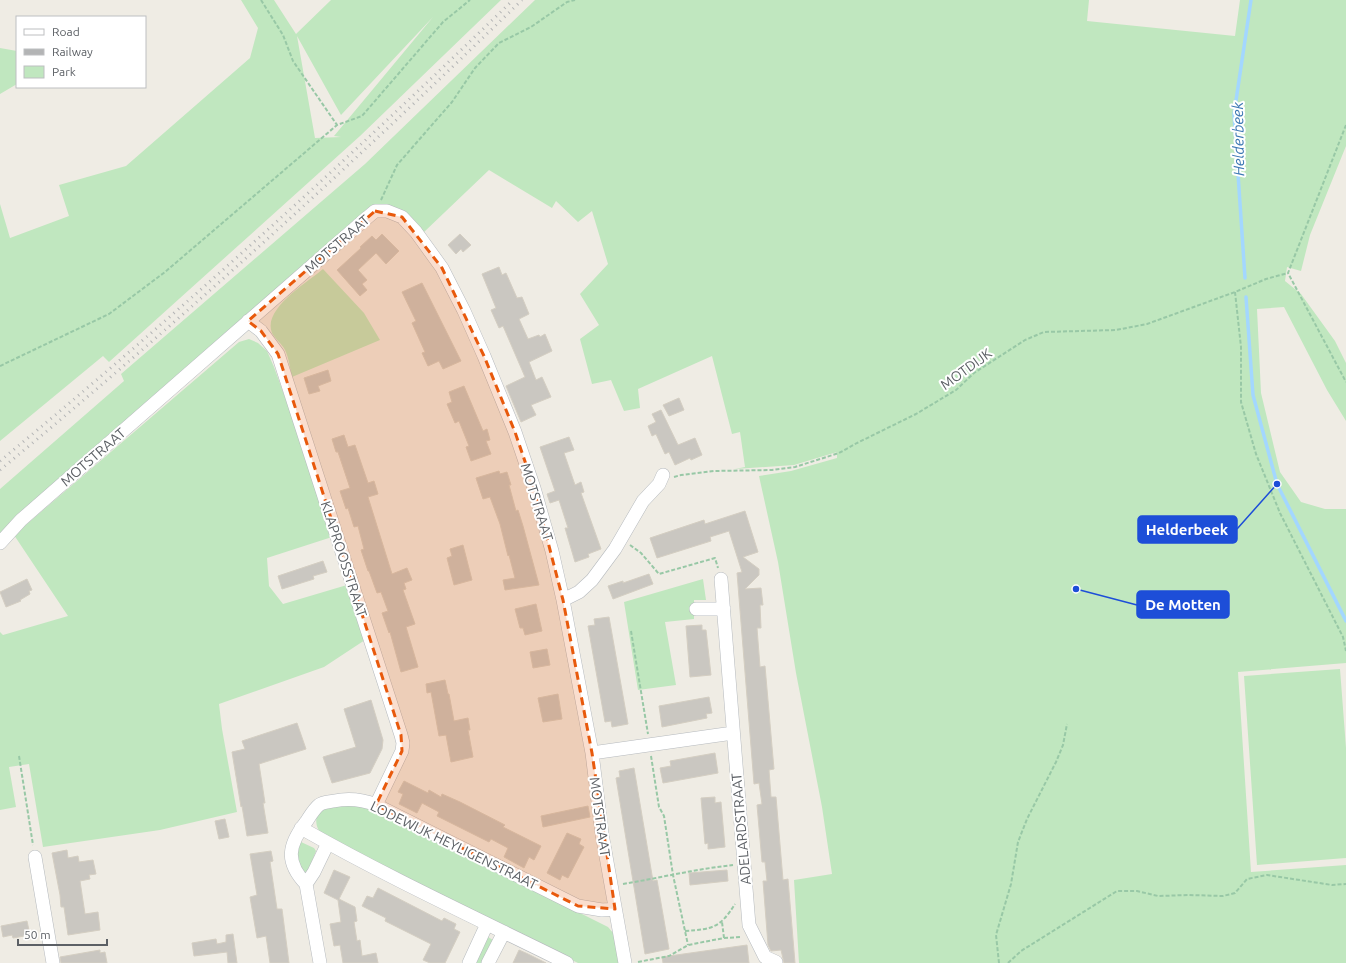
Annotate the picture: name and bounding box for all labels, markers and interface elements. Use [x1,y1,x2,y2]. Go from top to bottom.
legend [16,16,146,88]
text: Road [52,25,80,38]
text: Railway [52,45,93,58]
text: Park [52,65,76,78]
water label: Helderbeek [1229,101,1247,176]
street label: MOTSTRAAT [301,211,373,276]
street label: MOTDIJK [937,345,995,393]
street label: MOTSTRAAT [57,424,129,489]
street label: MOTSTRAAT [518,461,556,543]
street label: KLAPROOSSTRAAT [318,499,370,619]
callout: Helderbeek [1138,516,1237,543]
text: Helderbeek [1146,521,1229,538]
callout: De Motten [1137,591,1229,618]
text: De Motten [1145,596,1221,613]
street label: ADELARDSTRAAT [728,772,754,885]
street label: MOTSTRAAT [586,776,614,858]
street label: LODEWIJK HEYLIGENSTRAAT [368,798,540,893]
scale bar [18,921,107,947]
text: 50 m [24,928,51,941]

